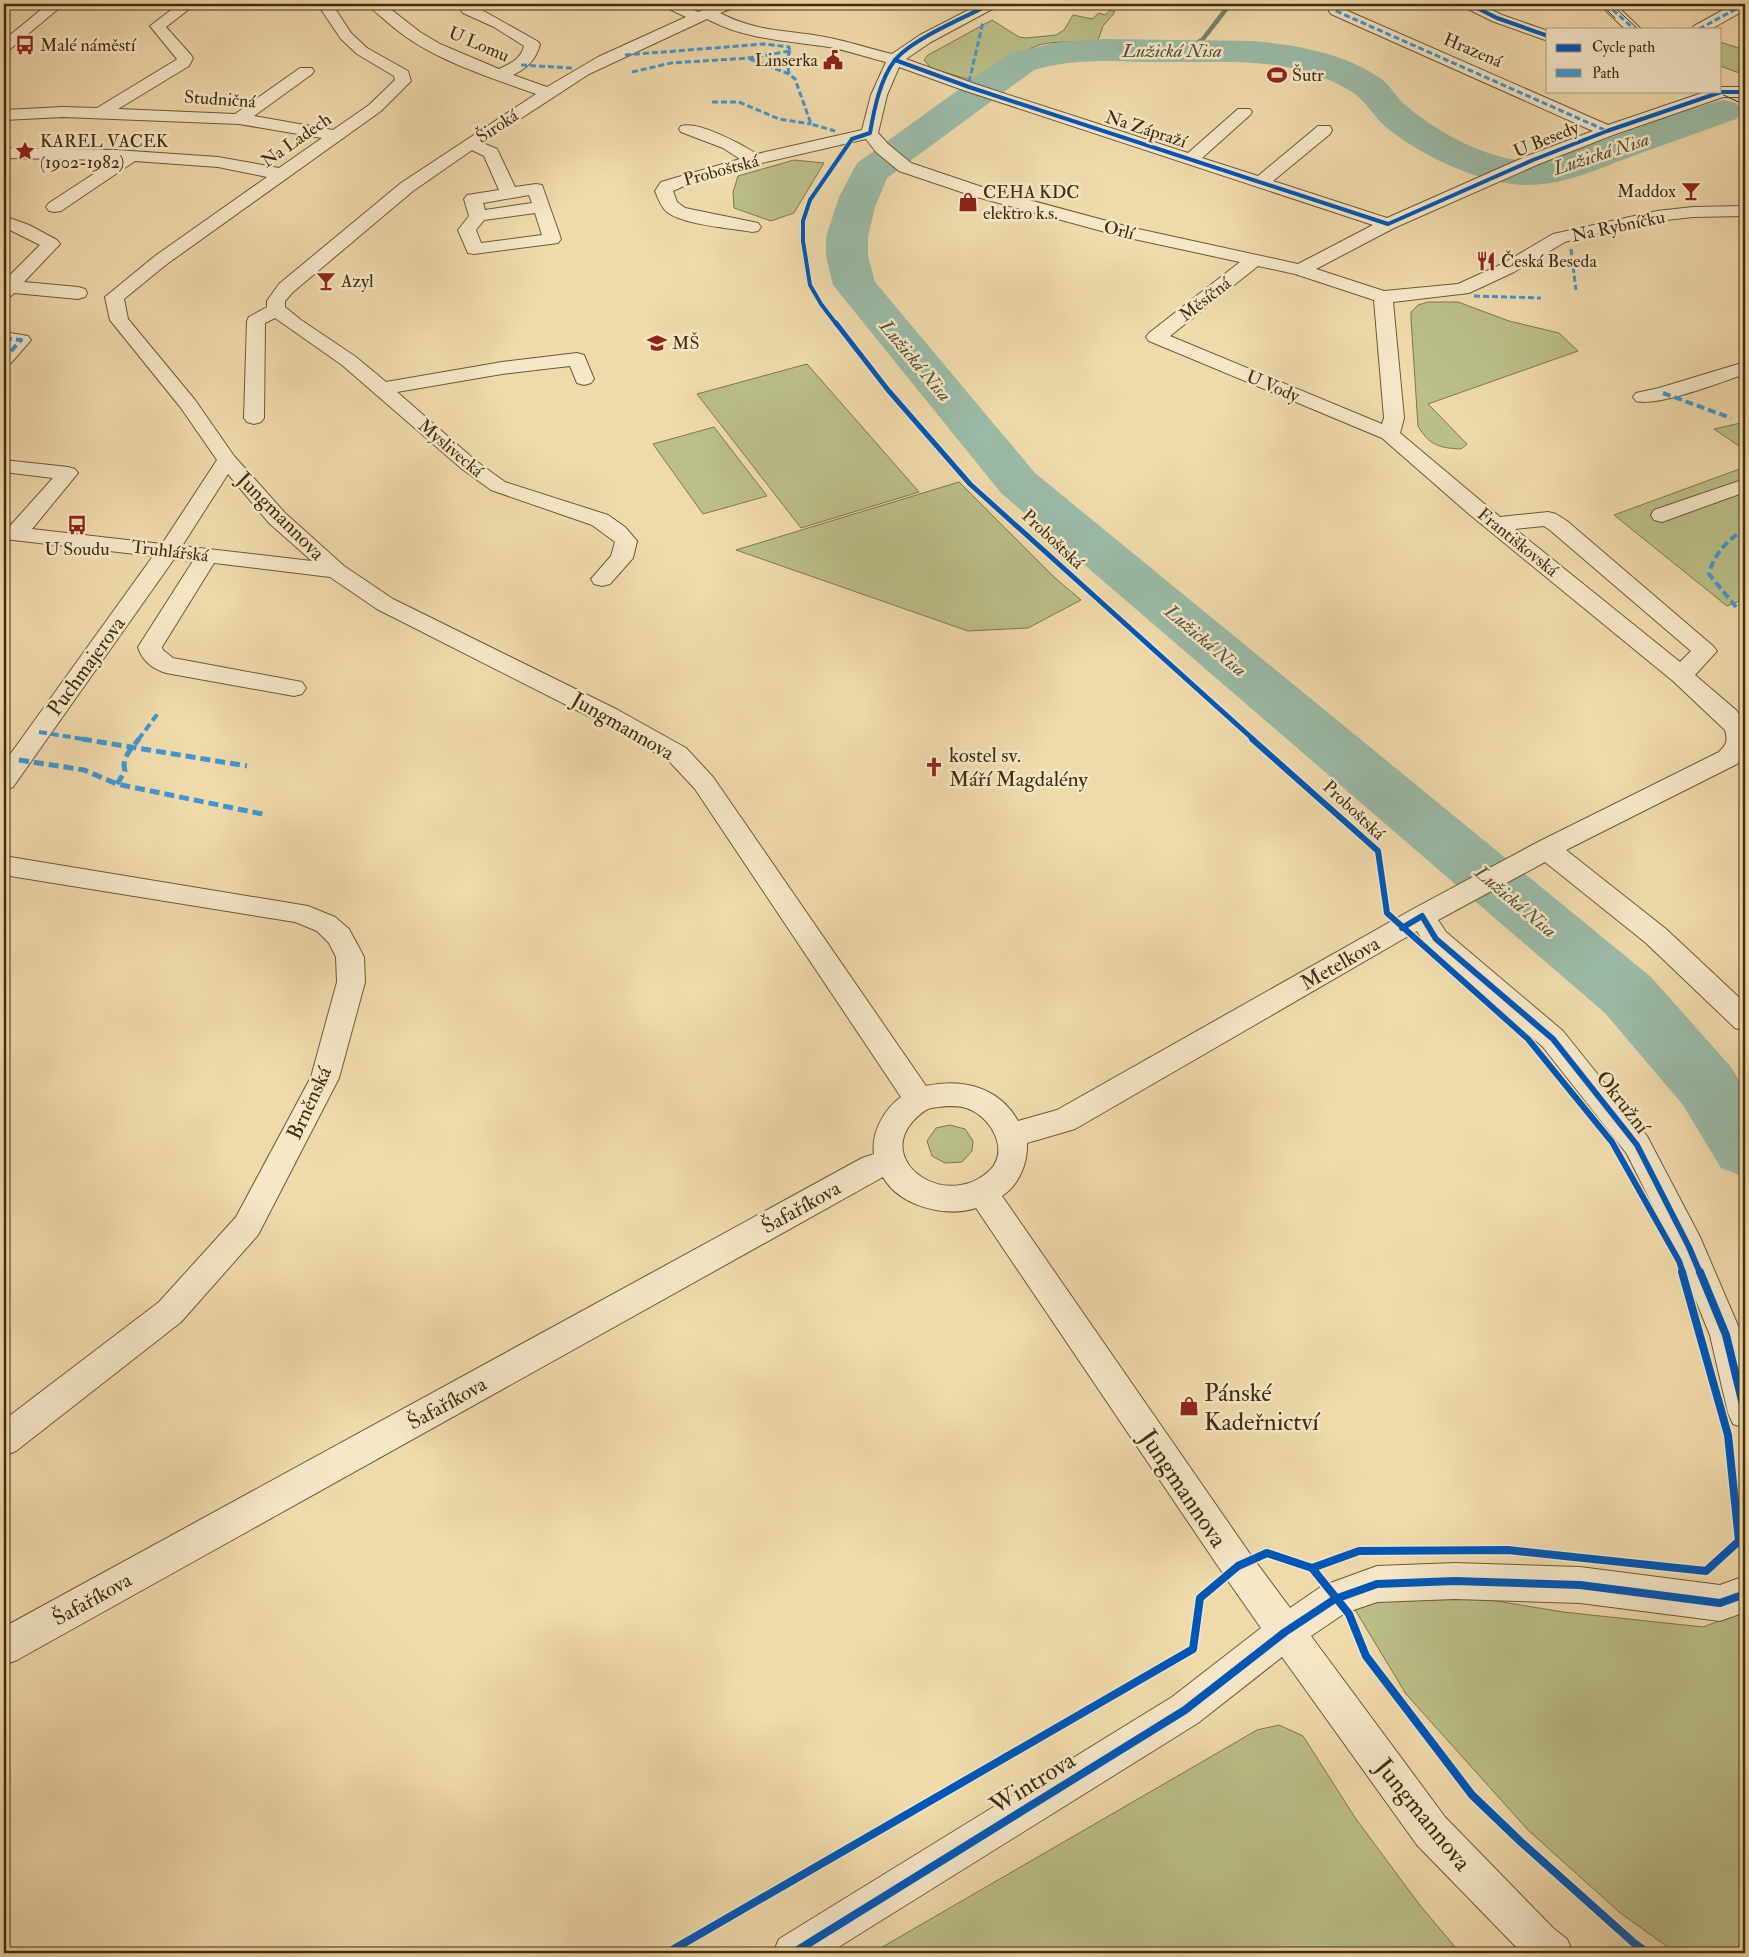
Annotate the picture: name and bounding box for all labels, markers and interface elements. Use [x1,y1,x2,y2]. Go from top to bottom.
street label: U Lomu [445,21,513,68]
street label: Hrazená [1440,28,1506,73]
legend [1546,28,1722,92]
bus stop icon: Malé náměstí [14,34,36,56]
place label: Malé náměstí [40,34,137,57]
text: Cycle path [1592,38,1655,58]
water label: Lužická Nisa [1121,39,1222,63]
place label: Linserka [755,49,819,72]
public building icon: Linserka [822,49,844,71]
place label: Šutr [1292,63,1324,87]
sports icon: Šutr [1266,64,1288,86]
text: Path [1592,64,1619,83]
street label: Studničná [183,86,257,114]
street label: Široká [471,103,523,149]
street label: Na Zápraží [1102,105,1191,154]
street label: Na Ladech [257,108,336,173]
street label: U Besedy [1510,116,1583,163]
water label: Lužická Nisa [1549,127,1653,181]
place label: KAREL VACEK (1902-1982) [40,130,169,174]
place icon: KAREL VACEK (1902-1982) [14,140,36,162]
street label: Proboštská [681,149,762,192]
place label: Maddox [1617,180,1676,203]
bar icon: Maddox [1680,180,1702,202]
place label: CEHA KDC elektro k.s. [983,181,1080,225]
shop icon: CEHA KDC elektro k.s. [957,191,979,213]
street label: Na Rybníčku [1569,205,1667,248]
street label: Orlí [1101,216,1138,246]
restaurant icon: Česká Beseda [1475,250,1497,272]
place label: Česká Beseda [1501,250,1597,273]
bar icon: Azyl [315,270,337,292]
place label: Azyl [340,270,374,293]
street label: Měsíčná [1175,272,1236,327]
water label: Lužická Nisa [873,314,957,407]
place label: MŠ [672,331,699,355]
school or university icon: MŠ [646,332,668,354]
street label: U Vody [1243,365,1304,408]
street label: Myslivecká [413,414,489,483]
street label: Jungmannova [230,466,331,567]
street label: Františkovská [1473,503,1563,582]
street label: Proboštská [1017,505,1089,575]
bus stop icon: U Soudu [66,514,88,536]
street label: Truhlářská [130,535,210,568]
place label: U Soudu [44,538,110,561]
water label: Lužická Nisa [1159,599,1251,682]
street label: Puchmajerova [41,611,132,721]
street label: Jungmannova [566,686,679,767]
place label: kostel sv. Máří Magdalény [949,742,1088,793]
church icon: kostel sv. Máří Magdalény [923,756,945,778]
street label: Proboštská [1318,776,1390,846]
water label: Lužická Nisa [1469,860,1561,943]
street label: Metelkova [1296,930,1385,997]
street label: Brněnská [281,1062,338,1144]
street label: Okružní [1590,1065,1656,1140]
street label: Šafaříkova [757,1175,846,1240]
street label: Šafaříkova [403,1371,492,1436]
place label: Pánské Kadeřnictví [1204,1378,1321,1438]
shop icon: Pánské Kadeřnictví [1178,1395,1200,1417]
street label: Jungmannova [1131,1423,1234,1554]
street label: Šafaříkova [48,1567,137,1632]
street label: Wintrova [983,1745,1082,1822]
street label: Jungmannova [1367,1752,1478,1878]

